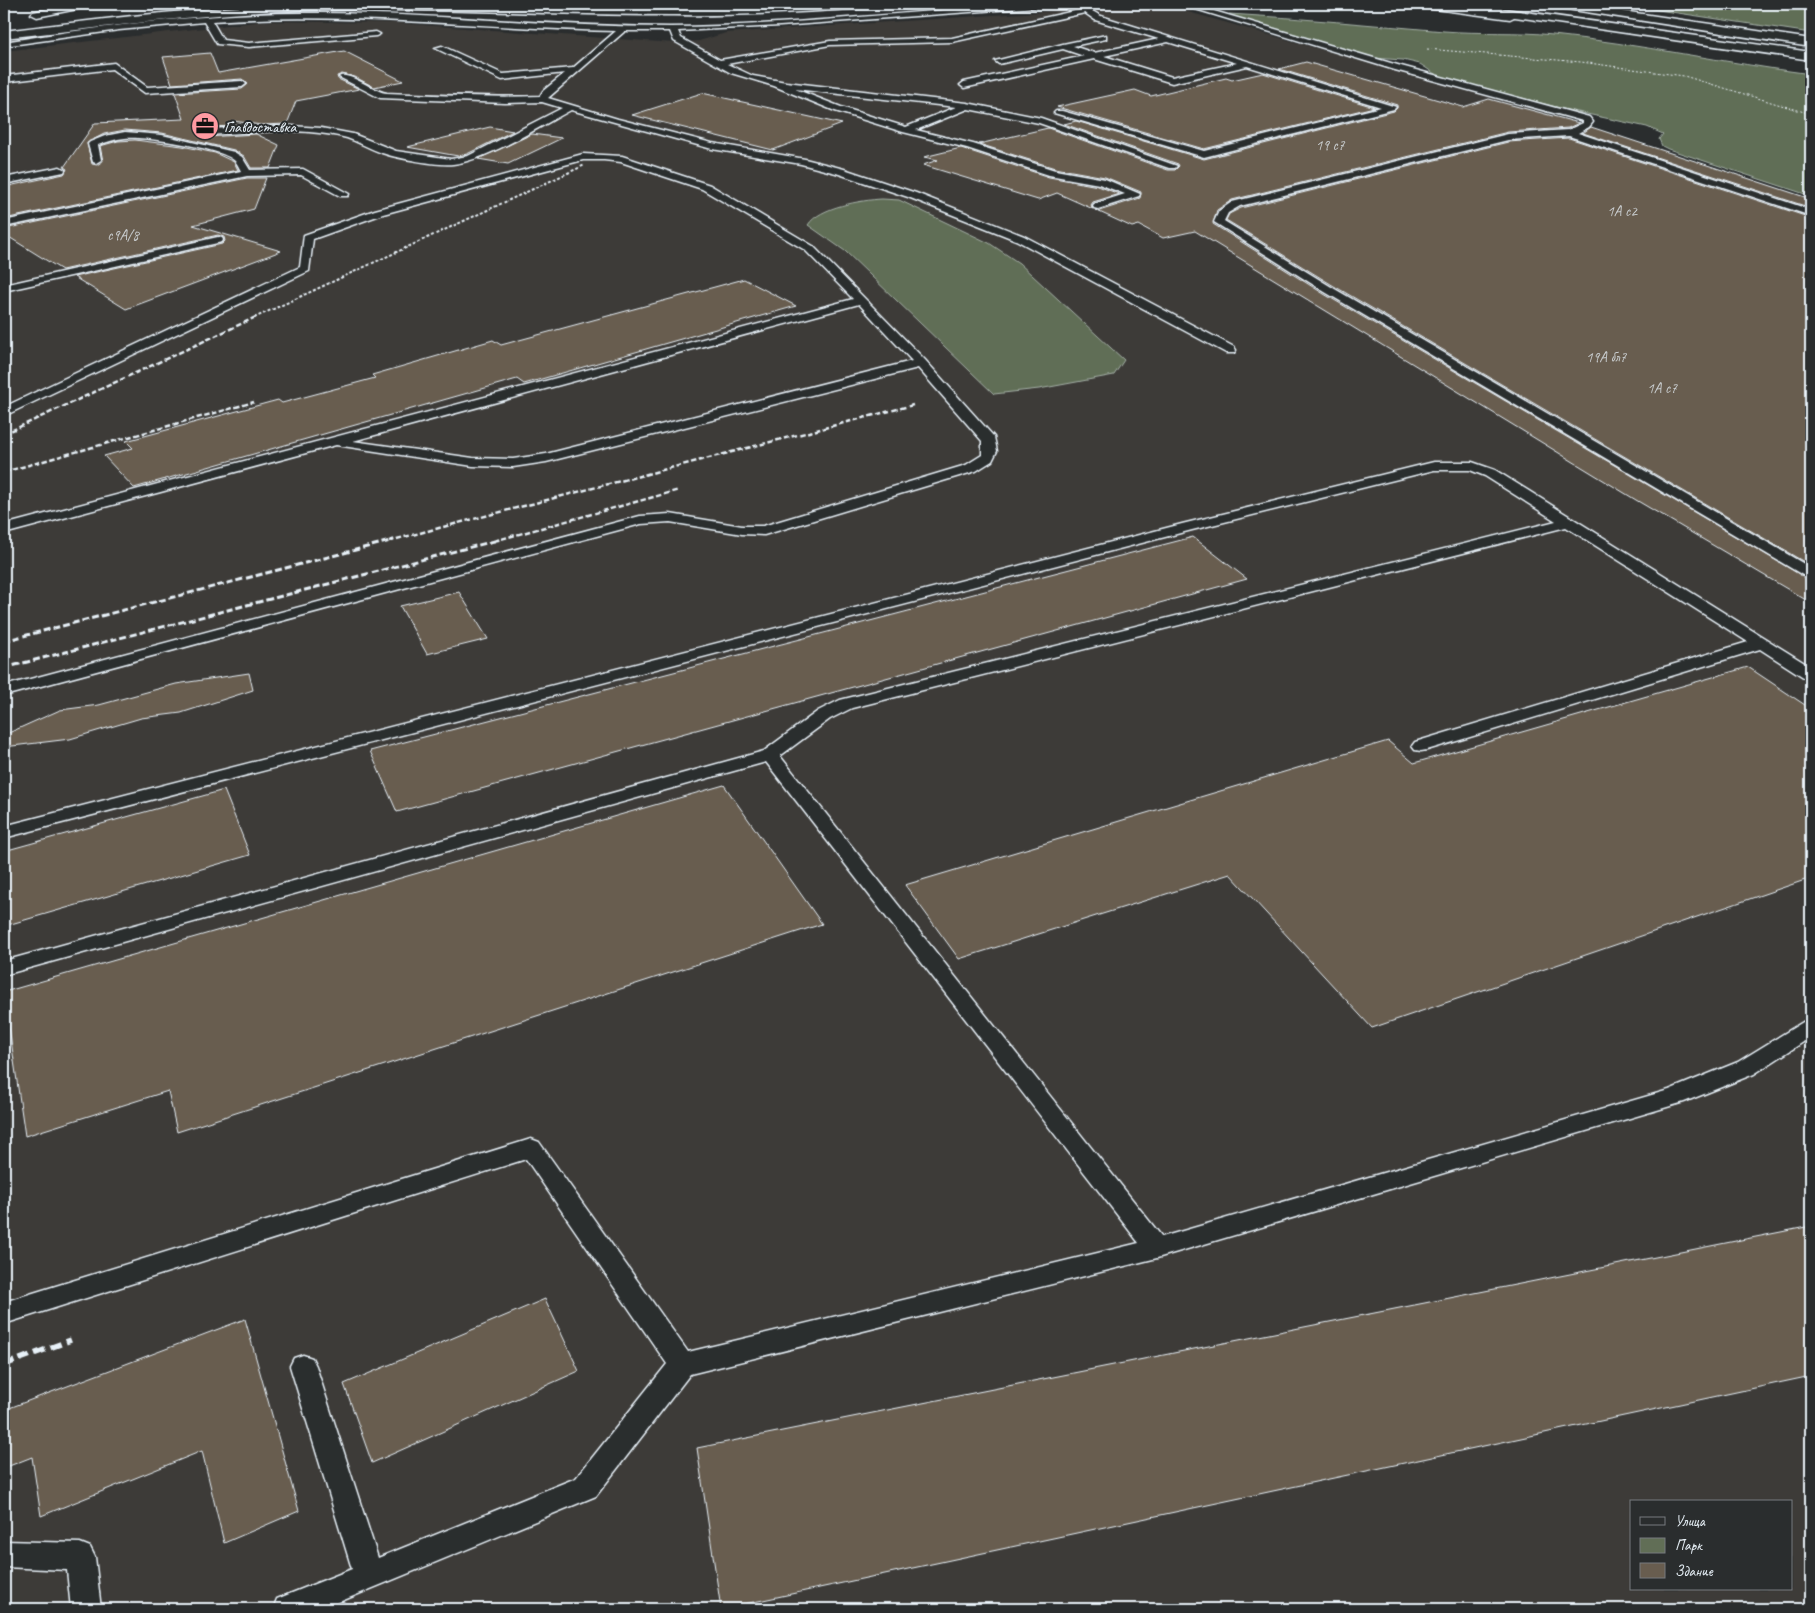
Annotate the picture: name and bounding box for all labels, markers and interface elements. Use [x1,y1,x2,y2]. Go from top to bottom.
office icon: Главдоставка [190,111,220,141]
place label: Главдоставка [224,117,297,137]
house number: 19 с7 [1315,136,1346,155]
house number: 1А с2 [1607,202,1638,221]
house number: с9А/8 [107,226,140,245]
house number: 19А бл7 [1586,348,1627,367]
house number: 1А с7 [1647,379,1678,398]
legend [1630,1500,1792,1590]
text: Улица [1675,1512,1706,1531]
text: Парк [1675,1536,1703,1555]
text: Здание [1675,1562,1714,1581]

